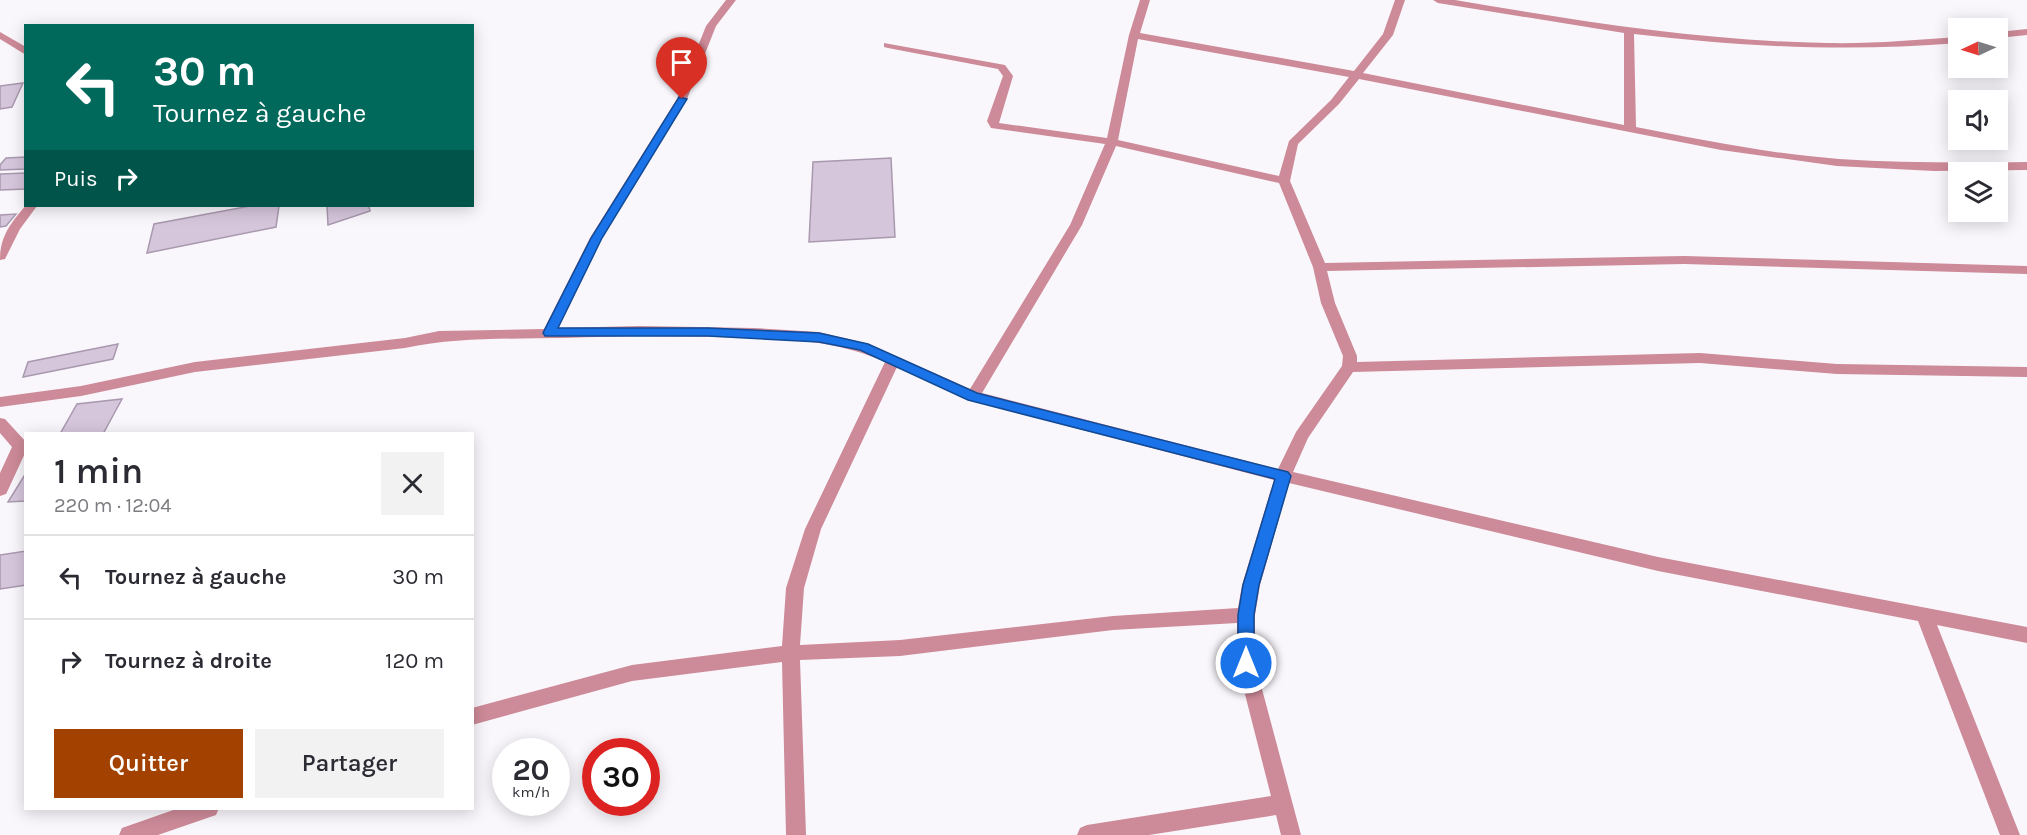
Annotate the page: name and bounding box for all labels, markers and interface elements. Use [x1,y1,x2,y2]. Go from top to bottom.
north arrow [1948,18,2008,78]
map controls [1948,18,2008,222]
pin [656,37,707,99]
text: 30 m [153,46,256,96]
icon: arrive [665,46,698,79]
icon: left [54,48,132,126]
button: sound [1948,90,2008,150]
text: Tournez à gauche [153,97,366,129]
icon: right [110,162,143,195]
button: layers [1948,162,2008,222]
text: Puis [54,166,98,192]
text: 1 min [54,450,143,492]
button: close [381,452,444,515]
text: 220 m · 12:04 [54,494,171,517]
icon: left [54,561,87,594]
text: Tournez à gauche [105,564,286,590]
text: 30 m [392,564,444,590]
position arrow [1214,631,1278,695]
icon: right [54,645,87,678]
text: Tournez à droite [105,648,272,674]
text: 120 m [385,648,444,674]
button: Quitter [54,729,243,798]
button: Partager [255,729,444,798]
speed limit sign: 30 [582,738,660,816]
text: 20 [512,752,550,788]
text: km/h [512,783,550,801]

